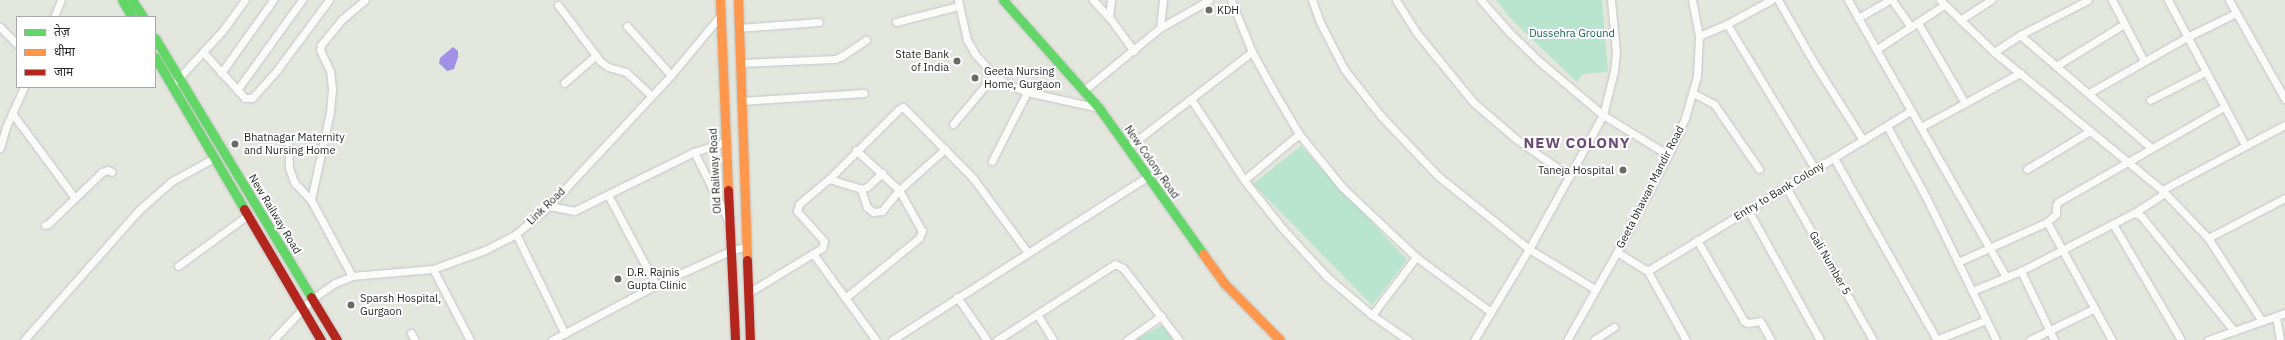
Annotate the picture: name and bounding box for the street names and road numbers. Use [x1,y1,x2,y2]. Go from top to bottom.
street label: New Colony Road [1122,123,1182,201]
street label: Geeta bhawan Mandir Road [1613,124,1687,250]
street label: Old Railway Road [706,128,724,214]
street label: Entry to Bank Colony [1732,159,1826,223]
street label: New Railway Road [246,172,304,256]
street label: Link Road [524,185,568,227]
street label: Gali Number 5 [1806,229,1854,297]

